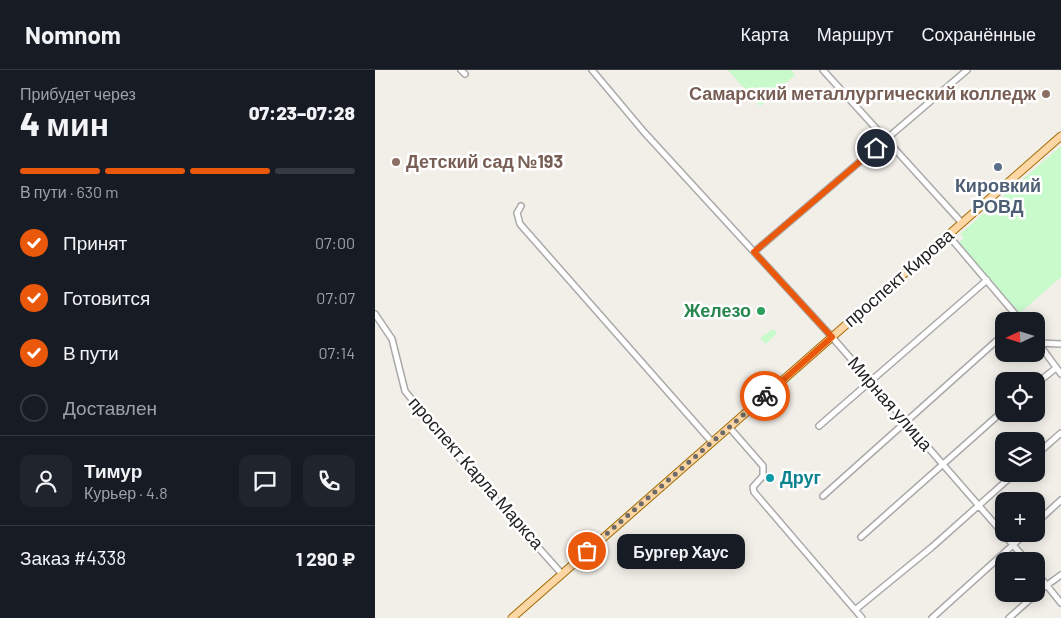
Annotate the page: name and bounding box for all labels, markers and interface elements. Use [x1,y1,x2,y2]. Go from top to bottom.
text: Nomnom [25,20,121,49]
text: Карта [741,23,789,45]
text: Маршрут [817,23,893,45]
text: Сохранённые [921,23,1036,45]
place label: Самарский металлургический колледж [689,82,1036,104]
text: Прибудет через [20,84,136,103]
marker: Самарский металлургический колледж [1040,88,1052,100]
text: 07:23–07:28 [249,101,355,124]
text: 4 мин [20,104,109,142]
pin [855,127,897,169]
icon: home [862,134,890,162]
place label: Детский сад №193 [406,150,563,172]
marker: Детский сад №193 [390,156,402,168]
marker: Кировкий РОВД [992,161,1004,173]
place label: Кировкий РОВД [955,174,1041,217]
text: В пути · 630 m [20,182,119,201]
street label: проспект Кирова [839,223,959,331]
icon: check [20,229,48,257]
text: Принят [63,231,127,254]
text: 07:00 [315,233,355,252]
icon: check [20,284,48,312]
text: Готовится [63,286,150,309]
text: 07:07 [316,288,355,307]
place label: Железо [683,299,751,321]
marker: Железо [755,305,767,317]
north arrow [995,312,1045,362]
map controls [995,312,1045,602]
icon: check [20,339,48,367]
text: В пути [63,341,119,364]
text: 07:14 [319,343,355,362]
street label: Мирная улица [844,352,938,456]
courier [740,371,790,421]
button: locate [995,372,1045,422]
icon: bike [751,382,779,410]
street label: проспект Карла Маркса [405,392,550,554]
text: Доставлен [63,396,157,419]
button: layers [995,432,1045,482]
button: person [20,455,72,507]
button: chat [239,455,291,507]
button: phone [303,455,355,507]
text: Тимур [84,459,142,482]
place label: Друг [780,466,822,488]
marker: Друг [764,472,776,484]
text: Курьер · 4.8 [84,483,168,502]
button: + [995,492,1045,542]
pin [566,530,608,572]
callout: Бургер Хаус [617,534,745,568]
icon: bag [573,537,601,565]
text: Бургер Хаус [633,542,729,561]
text: Заказ #4338 [20,546,126,569]
text: 1 290 ₽ [296,547,355,570]
button: − [995,552,1045,602]

